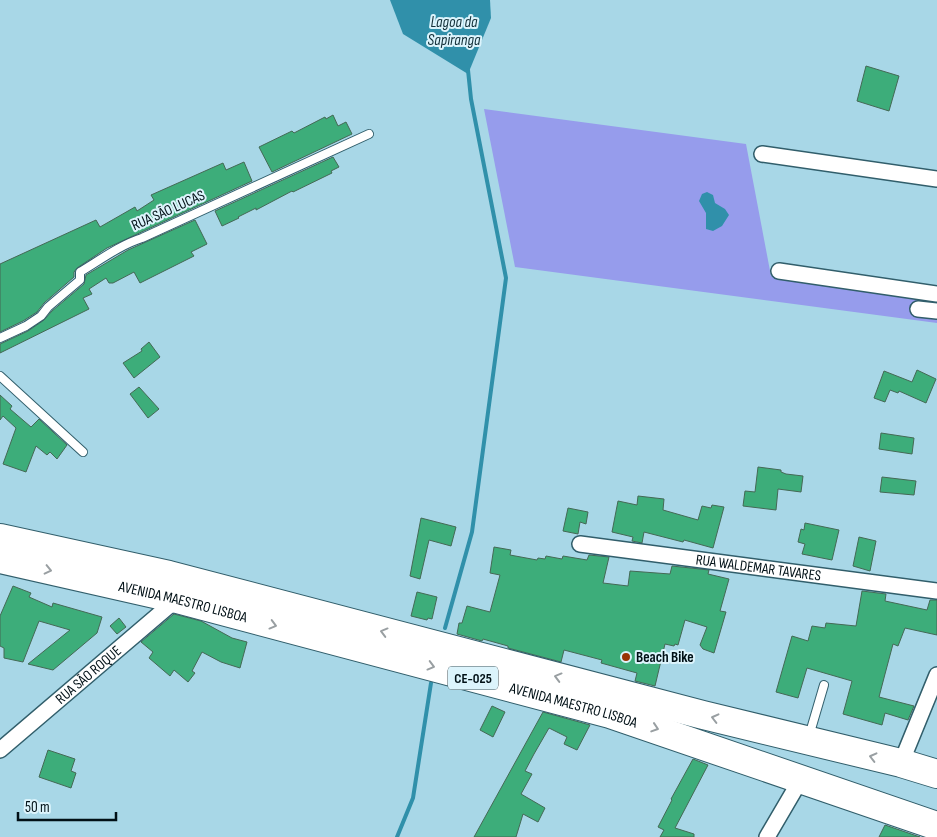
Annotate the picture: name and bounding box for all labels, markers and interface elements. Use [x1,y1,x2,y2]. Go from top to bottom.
water label: Lagoa da Sapiranga [428,13,481,50]
street label: RUA SÃO LUCAS [129,186,208,235]
street label: RUA WALDEMAR TAVARES [694,550,822,586]
one-way arrow [43,564,52,575]
street label: AVENIDA MAESTRO LISBOA [116,577,250,627]
one-way arrow [269,619,278,630]
one-way arrow [380,627,388,637]
street label: RUA SÃO ROQUE [52,642,125,709]
place label: Beach Bike [636,648,694,667]
marker: Beach Bike [620,651,632,663]
one-way arrow [426,661,434,671]
road number: CE-025 [448,666,498,690]
one-way arrow [554,673,563,683]
street label: AVENIDA MAESTRO LISBOA [507,679,640,733]
one-way arrow [711,713,720,724]
one-way arrow [650,723,658,733]
one-way arrow [869,752,878,763]
scale bar [18,790,115,822]
text: 50 m [25,798,50,817]

